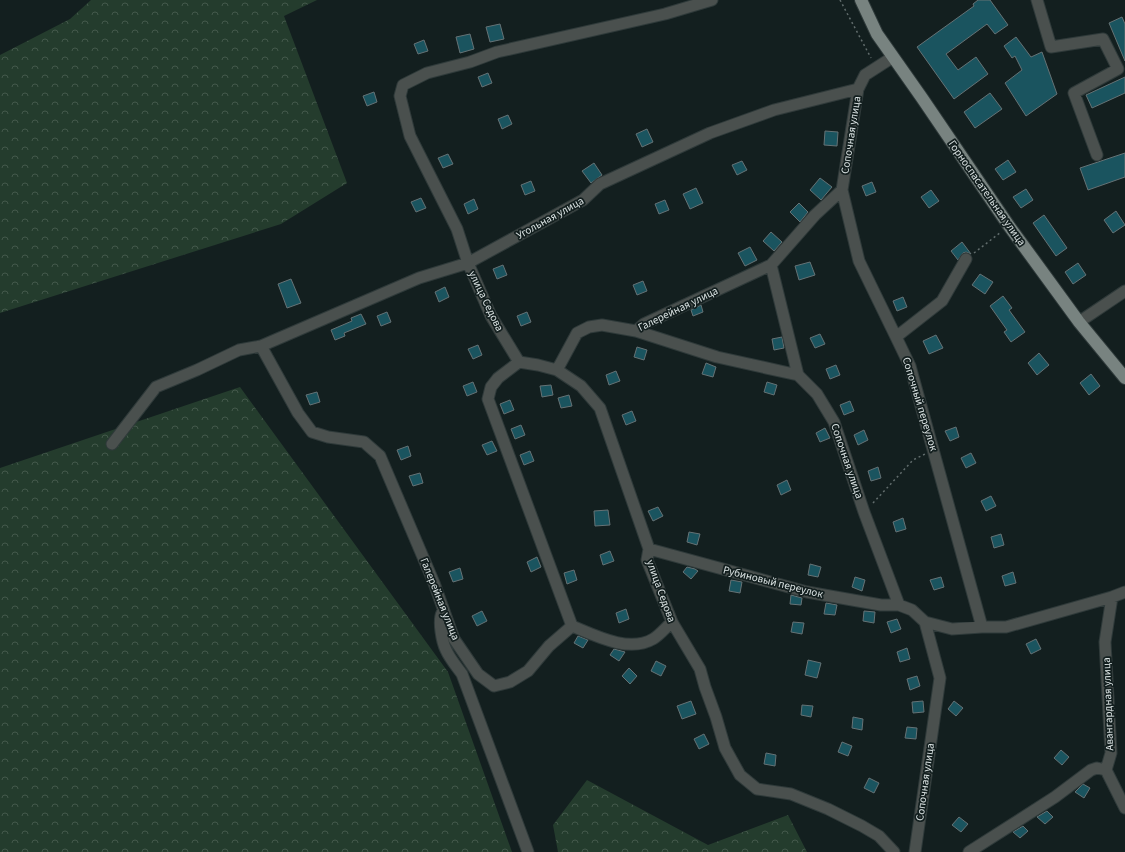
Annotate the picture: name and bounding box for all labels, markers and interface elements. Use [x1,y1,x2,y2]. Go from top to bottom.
street label: Сопочная улица [837,95,865,175]
street label: Горноспасательная улица [945,137,1029,249]
street label: Угольная улица [514,193,586,243]
street label: улица Седова [465,268,507,334]
street label: Галерейная улица [635,283,721,335]
street label: Сопочный переулок [899,355,942,453]
street label: Сопочная улица [827,422,867,500]
street label: Галерейная улица [417,556,463,642]
street label: улица Седова [643,558,679,624]
street label: Рубиновый переулок [721,562,825,602]
street label: Авангардная улица [1099,657,1117,751]
street label: Сопочная улица [912,742,938,822]

